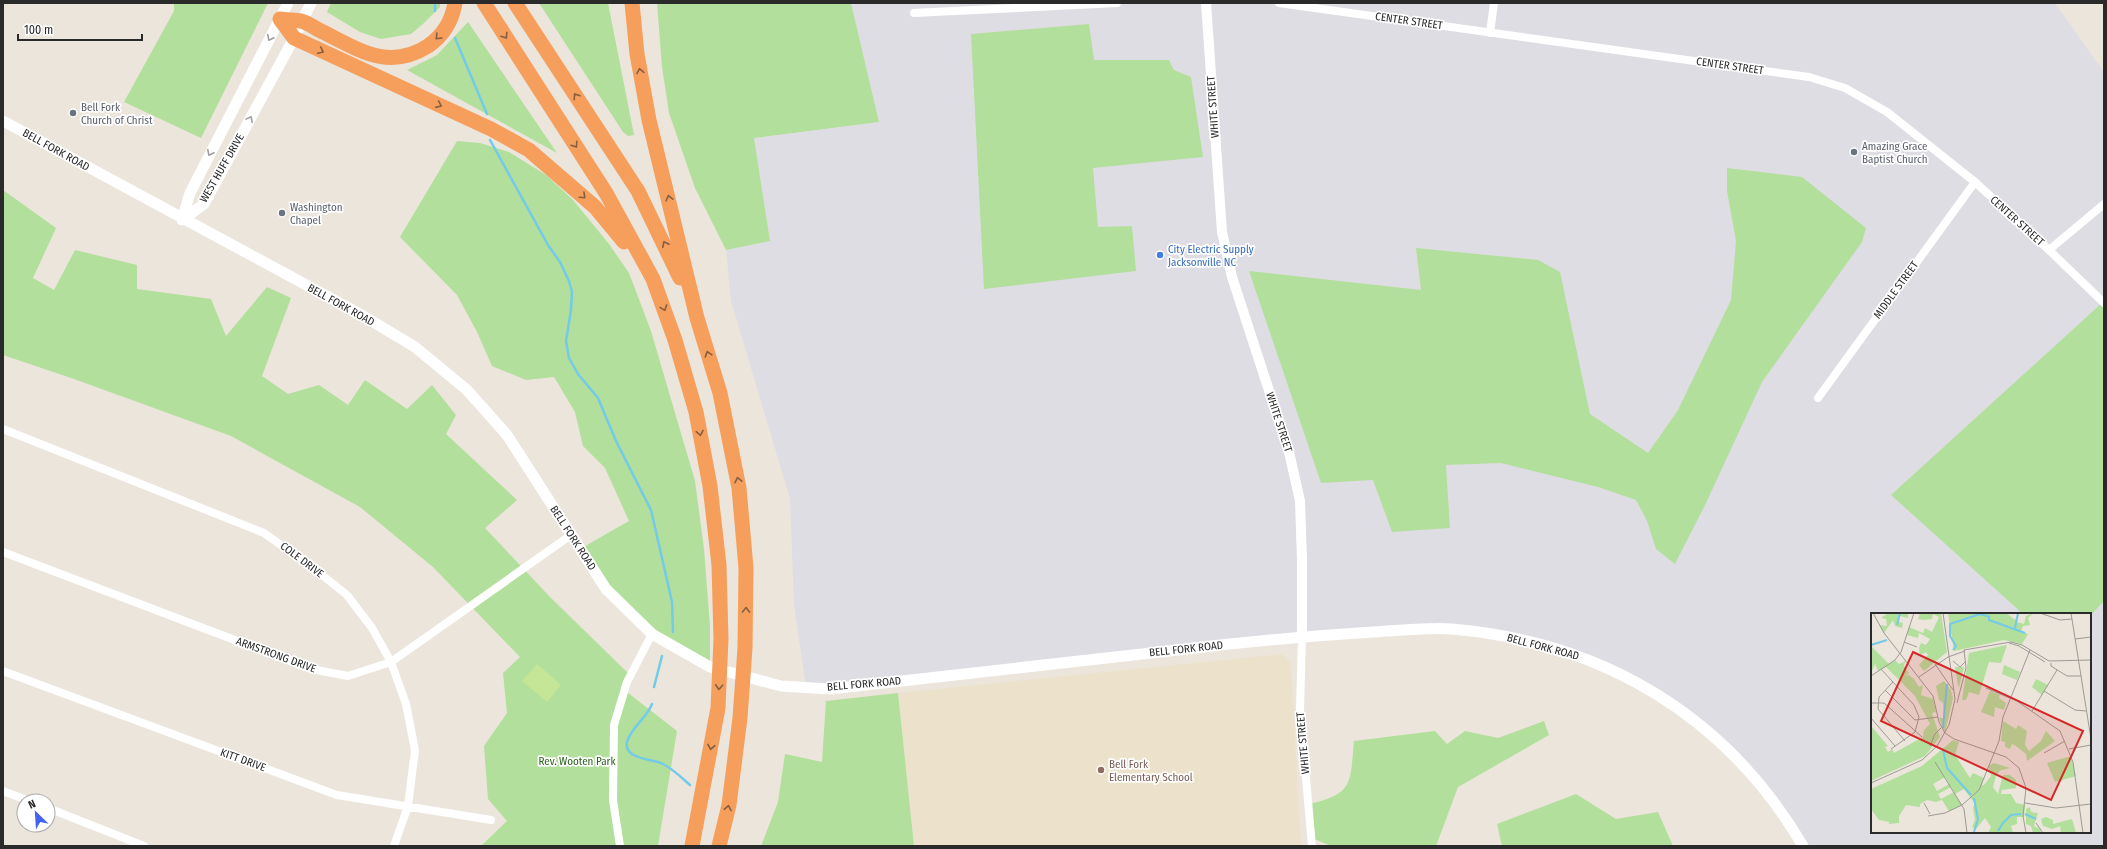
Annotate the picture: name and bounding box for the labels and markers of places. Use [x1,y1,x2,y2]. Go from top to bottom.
place label: Bell Fork Church of Christ [81,101,153,127]
marker: Bell Fork Church of Christ [68,108,78,118]
place label: Amazing Grace Baptist Church [1862,140,1928,166]
marker: Amazing Grace Baptist Church [1849,147,1859,157]
place label: Washington Chapel [290,201,342,227]
marker: Washington Chapel [277,208,287,218]
place label: City Electric Supply Jacksonville NC [1168,243,1254,269]
marker: City Electric Supply Jacksonville NC [1155,250,1165,260]
place label: Bell Fork Elementary School [1109,758,1193,784]
marker: Bell Fork Elementary School [1096,765,1106,775]

